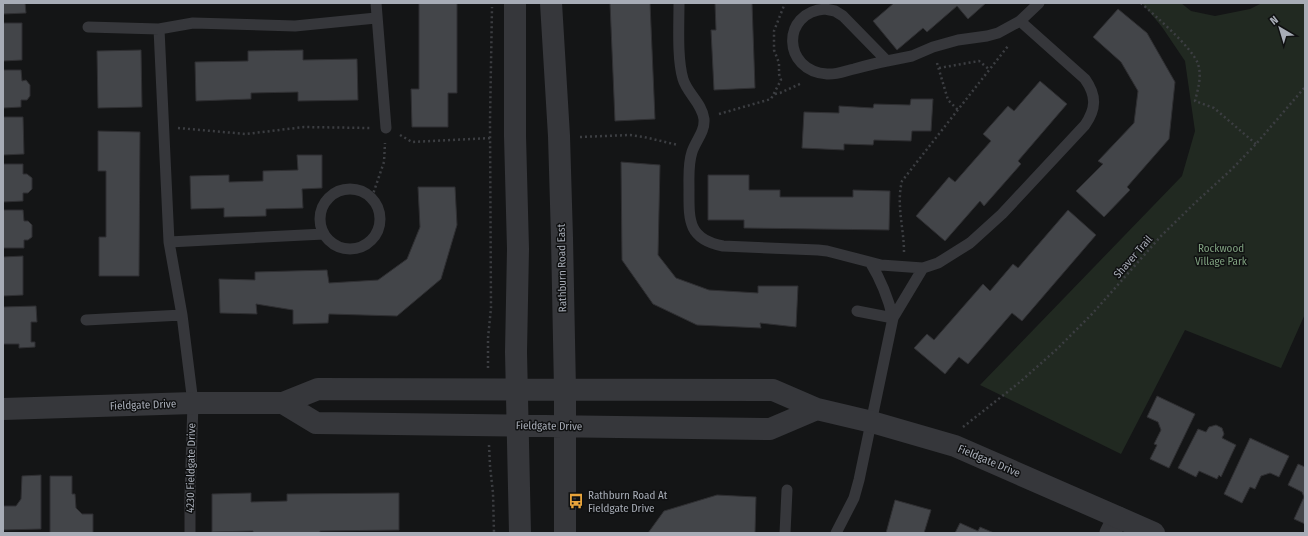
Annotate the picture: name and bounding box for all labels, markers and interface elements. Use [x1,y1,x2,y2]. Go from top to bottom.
north arrow [1260,8,1300,48]
text: N [1268,13,1281,28]
street label: Rathburn Road East [555,223,569,312]
street label: Shaver Trail [1111,233,1155,281]
park label: Rockwood Village Park [1195,242,1248,268]
street label: Fieldgate Drive [110,397,176,413]
street label: Fieldgate Drive [516,419,582,433]
street label: 4230 Fieldgate Drive [184,423,198,513]
street label: Fieldgate Drive [956,442,1022,480]
place label: Rathburn Road At Fieldgate Drive [588,489,668,515]
bus stop icon: Rathburn Road At Fieldgate Drive [567,492,585,510]

